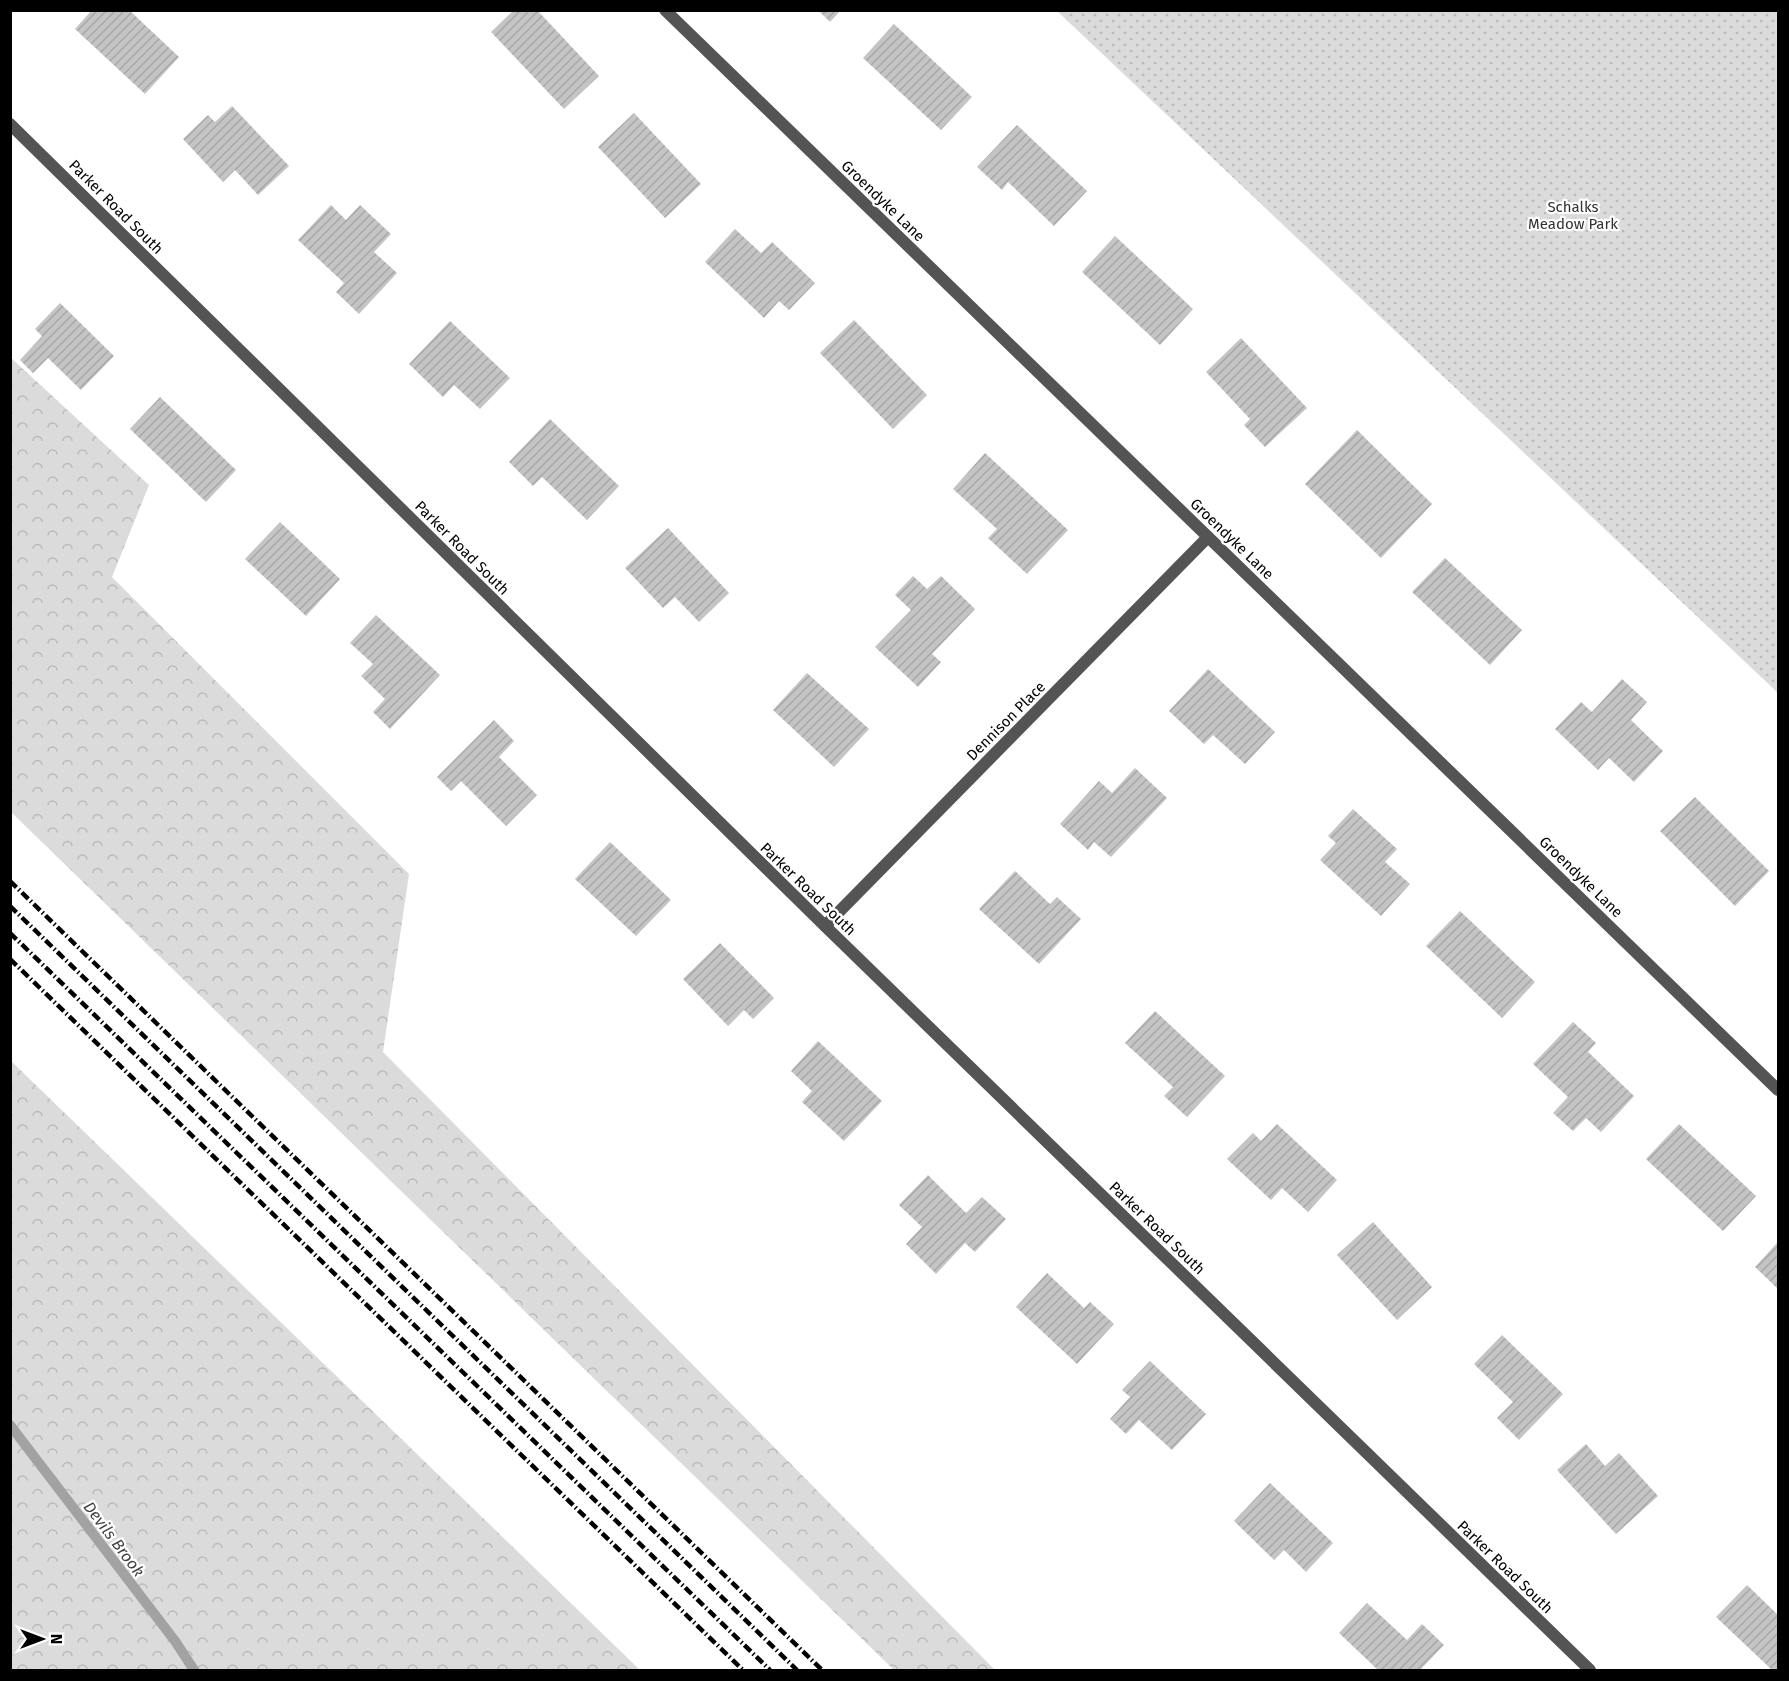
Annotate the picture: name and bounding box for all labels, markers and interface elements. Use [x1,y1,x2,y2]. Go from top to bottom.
street label: Parker Road South [65,156,167,258]
street label: Groendyke Lane [838,157,928,245]
park label: Schalks Meadow Park [1528,198,1618,233]
street label: Groendyke Lane [1187,495,1277,583]
street label: Parker Road South [411,497,513,599]
street label: Dennison Place [963,678,1049,764]
street label: Groendyke Lane [1536,833,1626,921]
street label: Parker Road South [757,839,859,939]
street label: Parker Road South [1106,1178,1208,1278]
water label: Devils Brook [80,1498,149,1581]
street label: Parker Road South [1454,1517,1556,1617]
north arrow [12,1609,72,1669]
text: N [47,1634,66,1644]

